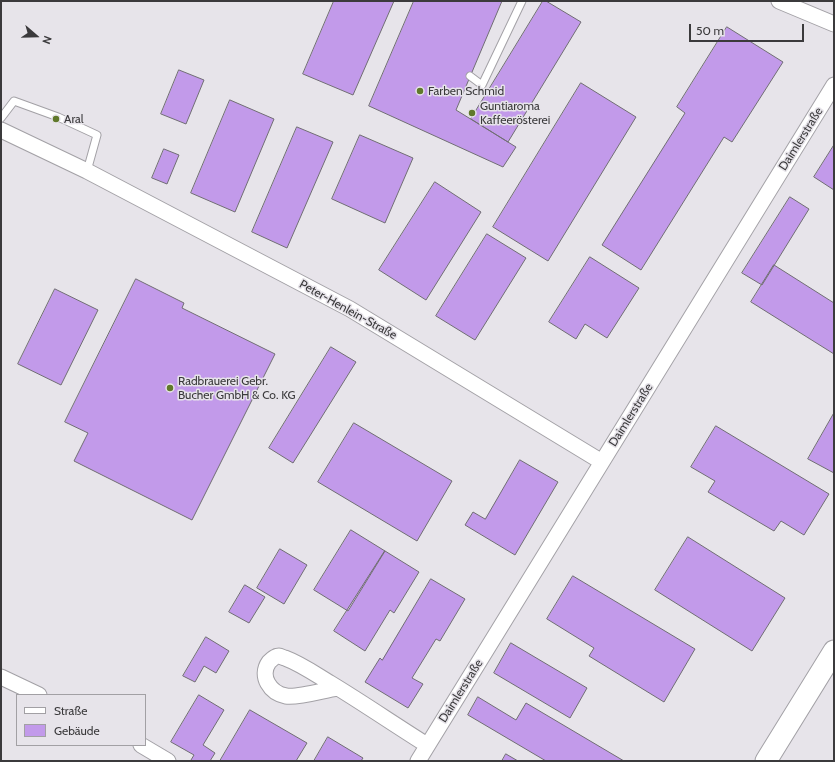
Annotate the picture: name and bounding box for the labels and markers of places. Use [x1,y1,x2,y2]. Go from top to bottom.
place label: Farben Schmid [428,84,504,98]
marker: Farben Schmid [415,86,425,96]
place label: Guntiaroma Kaffeerösterei [480,99,550,127]
marker: Guntiaroma Kaffeerösterei [467,108,477,118]
place label: Aral [64,112,84,126]
marker: Aral [51,114,61,124]
place label: Radbrauerei Gebr. Bucher GmbH & Co. KG [178,374,296,402]
marker: Radbrauerei Gebr. Bucher GmbH & Co. KG [165,383,175,393]

